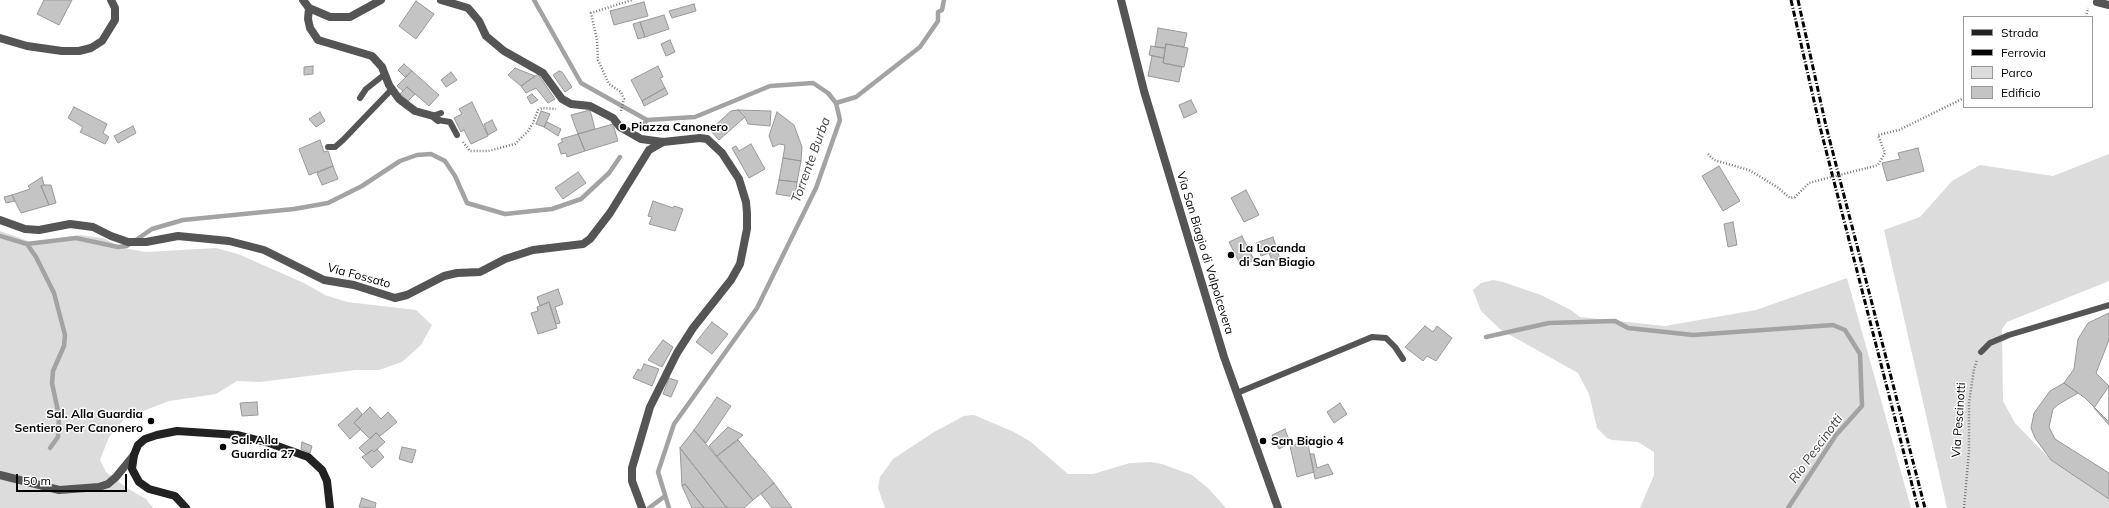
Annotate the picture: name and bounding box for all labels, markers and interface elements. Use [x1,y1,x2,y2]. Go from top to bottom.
legend [1963,16,2093,108]
text: Strada [2001,25,2039,40]
text: Ferrovia [2001,45,2046,60]
text: Parco [2001,65,2033,80]
text: Edificio [2001,85,2041,100]
water label: Torrente Burba [788,115,834,205]
place label: Piazza Canonero [631,120,728,134]
marker: Piazza Canonero [618,122,628,132]
street label: Via San Biagio di Valpolcevera [1173,170,1237,336]
place label: La Locanda di San Biagio [1239,241,1315,269]
marker: La Locanda di San Biagio [1226,250,1236,260]
street label: Via Fossato [326,261,392,291]
street label: Via Pescinotti [1949,382,1969,458]
place label: Sal. Alla Guardia Sentiero Per Canonero [15,407,143,435]
water label: Rio Pescinotti [1786,412,1846,486]
marker: Sal. Alla Guardia Sentiero Per Canonero [146,416,156,426]
place label: Sal. Alla Guardia 27 [231,433,295,461]
place label: San Biagio 4 [1271,434,1344,448]
marker: San Biagio 4 [1258,436,1268,446]
marker: Sal. Alla Guardia 27 [218,442,228,452]
scale bar [18,466,129,492]
text: 50 m [23,473,51,488]

